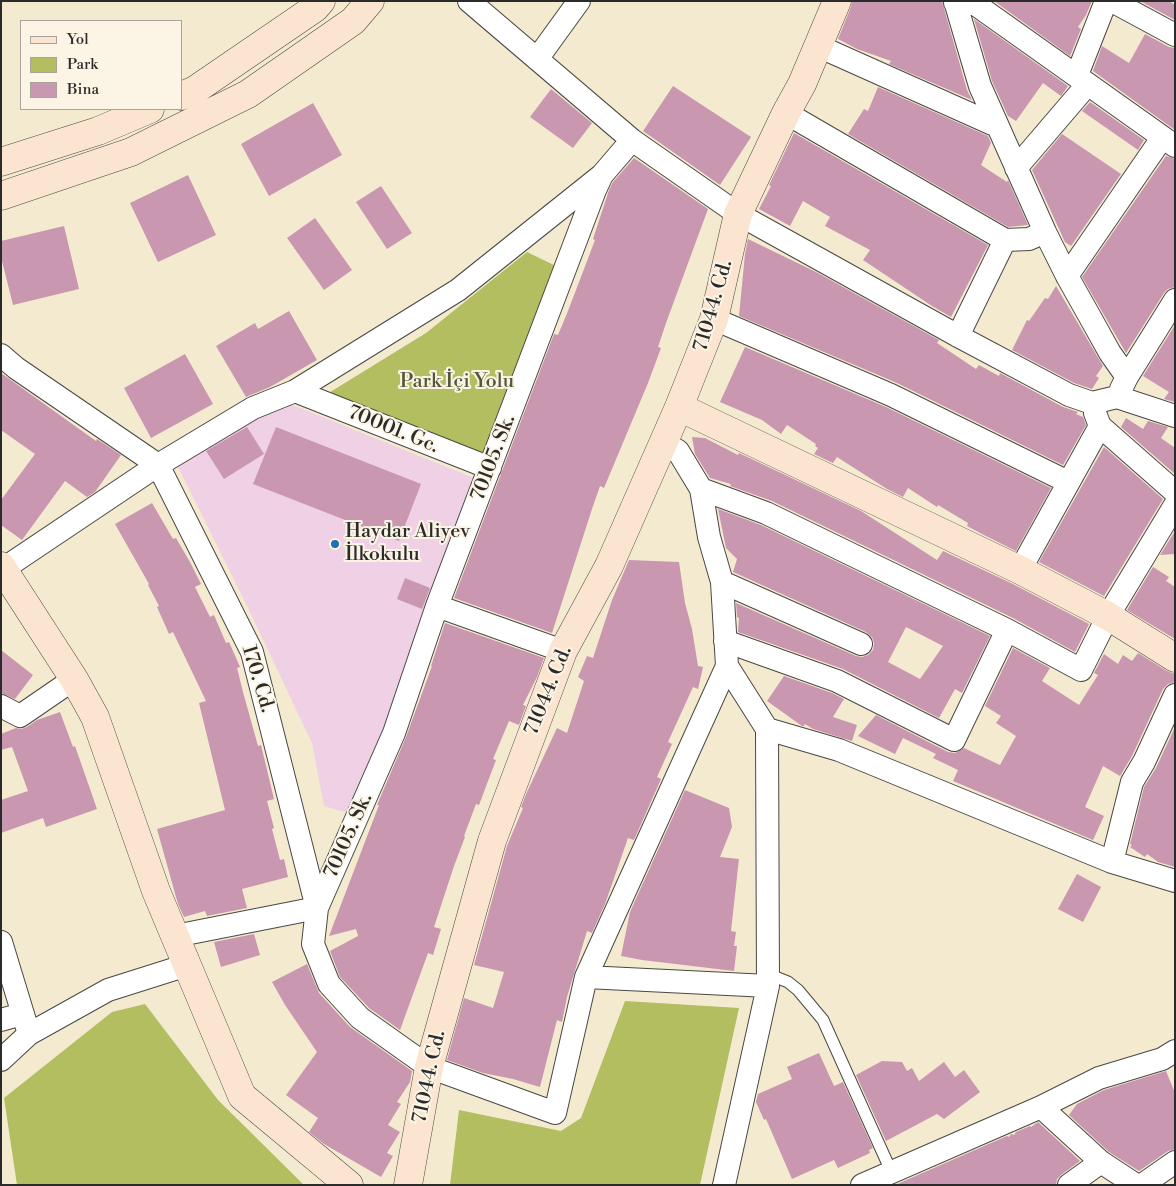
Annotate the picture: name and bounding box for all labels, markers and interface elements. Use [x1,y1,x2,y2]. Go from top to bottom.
legend [20,20,182,110]
text: Yol [67,30,89,49]
text: Park [67,55,98,74]
text: Bina [67,80,99,99]
street label: 71044. Cd. [689,257,739,355]
park label: Park İçi Yolu [400,370,514,394]
street label: 70001. Gc. [344,401,442,459]
street label: 70105. Sk. [467,411,521,505]
place label: Haydar Aliyev İlkokulu [345,520,470,567]
marker: Haydar Aliyev İlkokulu [329,538,341,550]
street label: 170. Cd. [235,643,279,715]
street label: 71044. Cd. [520,643,578,739]
street label: 70105. Sk. [320,790,378,882]
street label: 71044. Cd. [408,1028,452,1126]

